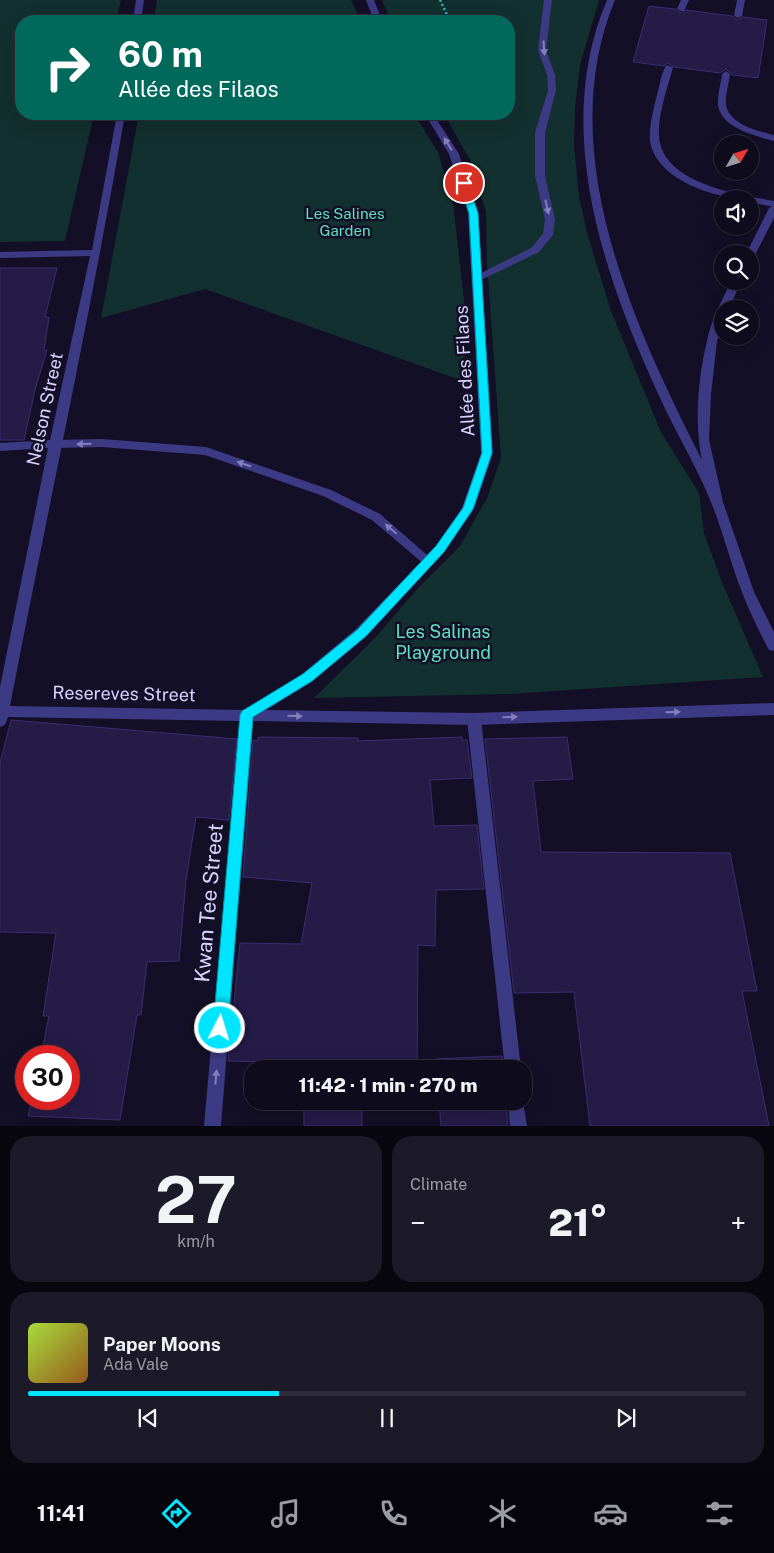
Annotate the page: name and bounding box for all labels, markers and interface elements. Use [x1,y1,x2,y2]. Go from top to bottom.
text: 60 m [118,34,203,75]
icon: right [35,35,100,100]
one-way arrow [541,41,549,57]
text: Allée des Filaos [118,76,279,102]
north arrow [714,135,759,180]
map controls [714,135,759,345]
one-way arrow [443,137,452,150]
pin [443,162,485,204]
icon: arrive [450,169,478,197]
button: sound [714,190,759,235]
one-way arrow [543,199,551,215]
park label: Les Salines Garden [305,205,385,239]
button: search [714,245,759,290]
button: layers [714,300,759,345]
street label: Allée des Filaos [451,305,478,437]
street label: Nelson Street [22,350,67,468]
one-way arrow [76,440,92,448]
one-way arrow [236,460,251,467]
one-way arrow [385,524,398,535]
park label: Les Salinas Playground [395,621,491,663]
street label: Resereves Street [52,682,196,705]
one-way arrow [665,708,681,716]
one-way arrow [288,712,304,720]
one-way arrow [503,713,519,721]
street label: Kwan Tee Street [189,822,228,984]
position arrow [193,1001,245,1053]
speed limit sign: 30 [15,1045,80,1110]
one-way arrow [212,1069,220,1085]
text: 11:42 · 1 min · 270 m [299,1074,477,1096]
text: 27 [155,1161,237,1238]
text: Climate [410,1175,467,1194]
text: 21° [548,1200,608,1245]
text: − [410,1206,426,1239]
text: + [730,1206,746,1239]
text: km/h [177,1232,215,1251]
text: Paper Moons [103,1333,221,1355]
text: Ada Vale [103,1355,168,1374]
icon: previous [134,1404,162,1432]
icon: pause [373,1404,401,1432]
icon: next [612,1404,640,1432]
icon: directions [159,1496,194,1531]
icon: music [268,1496,303,1531]
icon: phone [376,1496,411,1531]
icon: climate [485,1496,520,1531]
icon: car [593,1496,628,1531]
icon: filters [702,1496,737,1531]
text: 11:41 [37,1500,85,1526]

